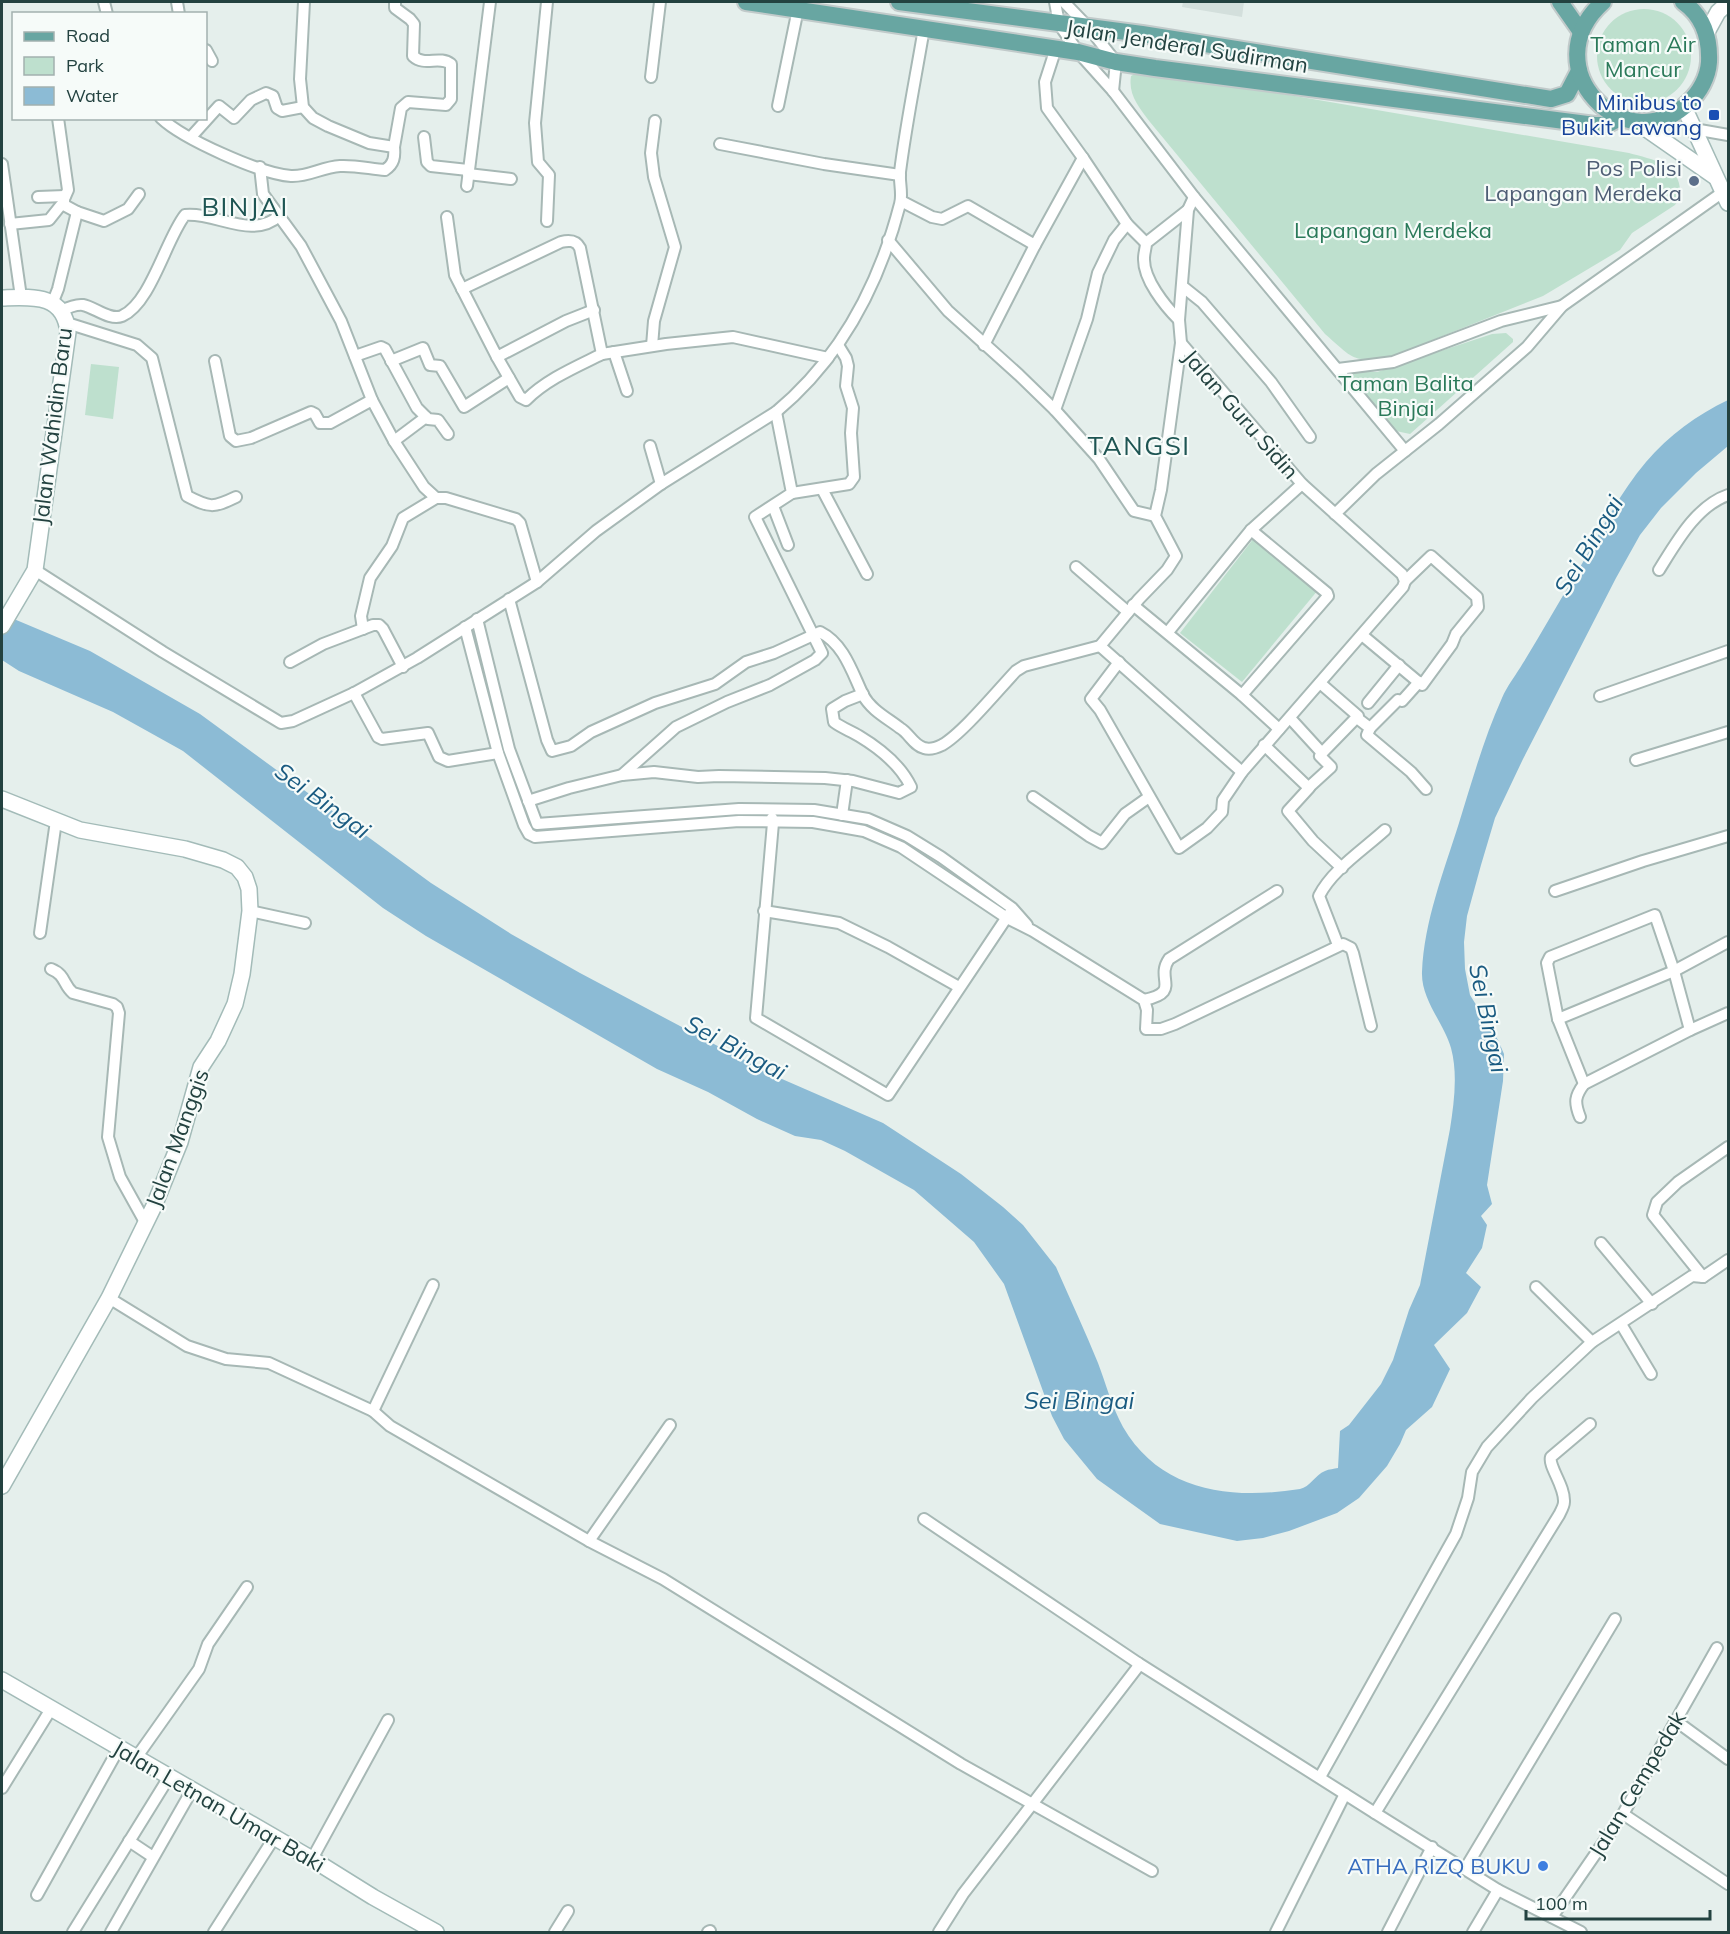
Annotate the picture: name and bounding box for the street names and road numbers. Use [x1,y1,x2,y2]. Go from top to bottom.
street label: Jalan Jenderal Sudirman [1064,13,1310,79]
street label: Jalan Wahidin Baru [26,326,78,526]
street label: Jalan Guru Sidin [1177,343,1305,485]
street label: Jalan Manggis [139,1065,215,1211]
street label: Jalan Cempedak [1582,1705,1692,1862]
street label: Jalan Letnan Umar Baki [108,1734,330,1878]

